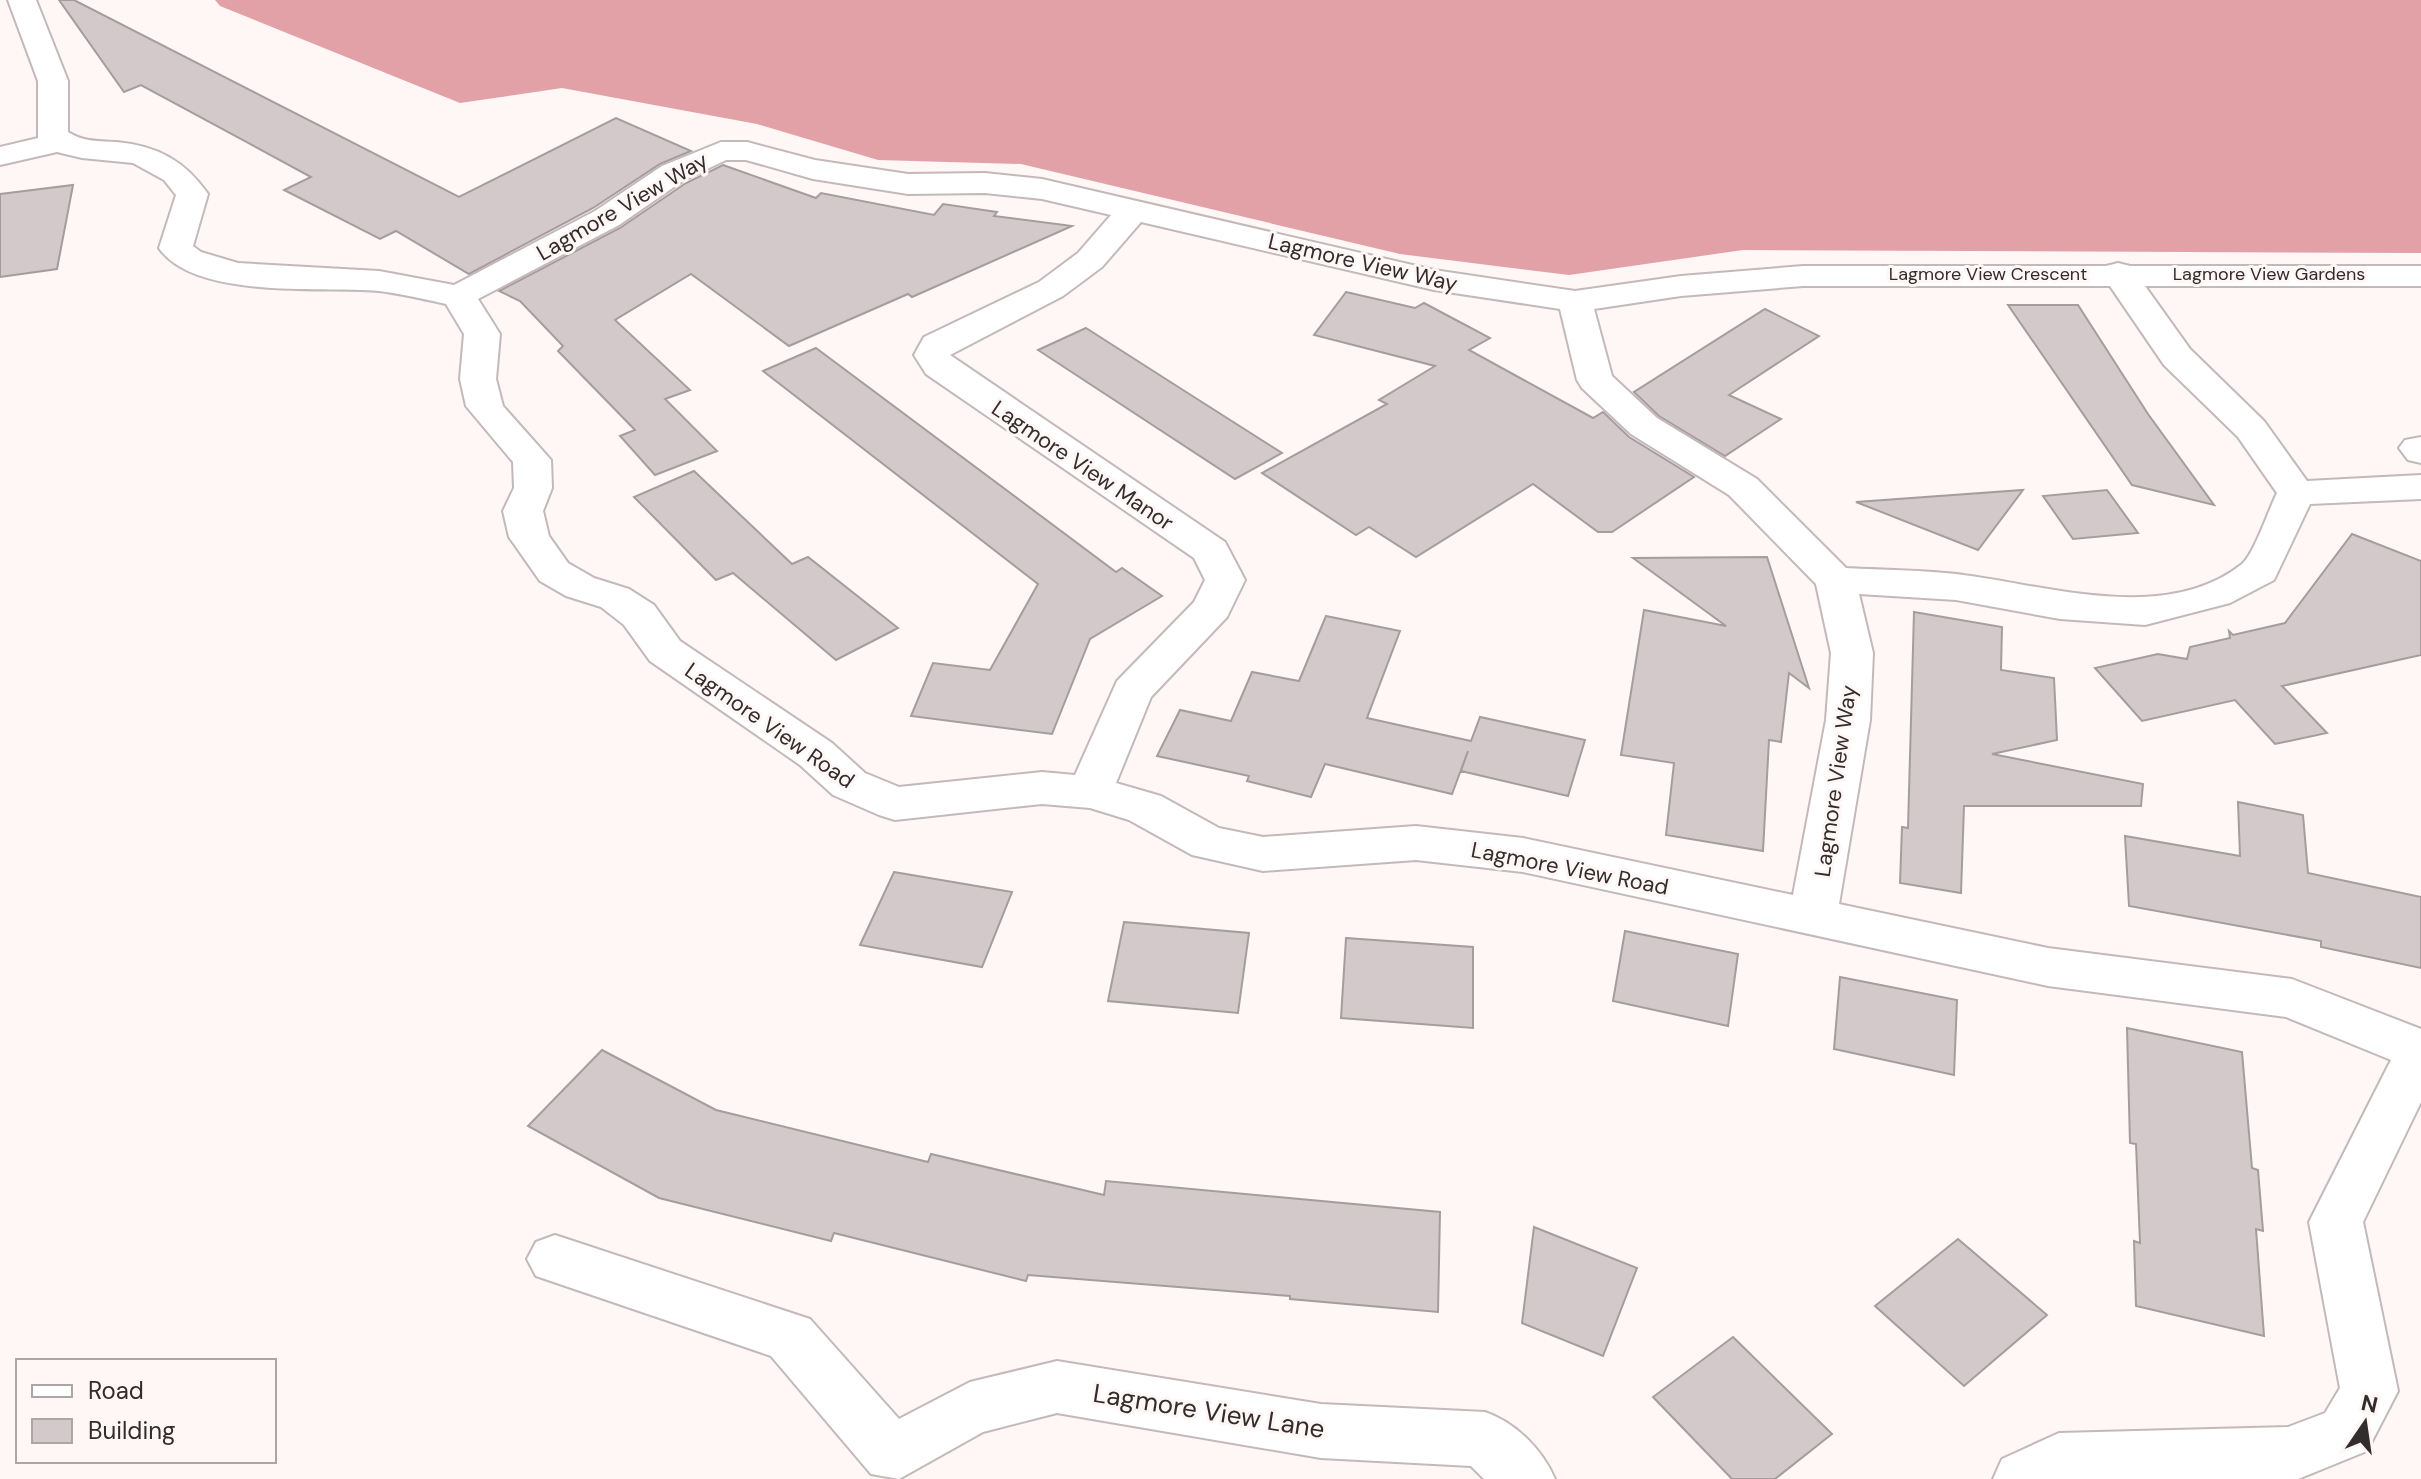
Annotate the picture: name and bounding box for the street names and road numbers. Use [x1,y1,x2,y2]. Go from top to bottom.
street label: Lagmore View Way [531,146,713,267]
street label: Lagmore View Way [1265,227,1460,298]
street label: Lagmore View Crescent [1889,262,2087,286]
street label: Lagmore View Gardens [2173,262,2365,286]
street label: Lagmore View Manor [986,394,1179,537]
street label: Lagmore View Road [679,656,860,795]
street label: Lagmore View Way [1808,683,1863,879]
street label: Lagmore View Road [1469,835,1671,902]
street label: Lagmore View Lane [1091,1376,1327,1446]

